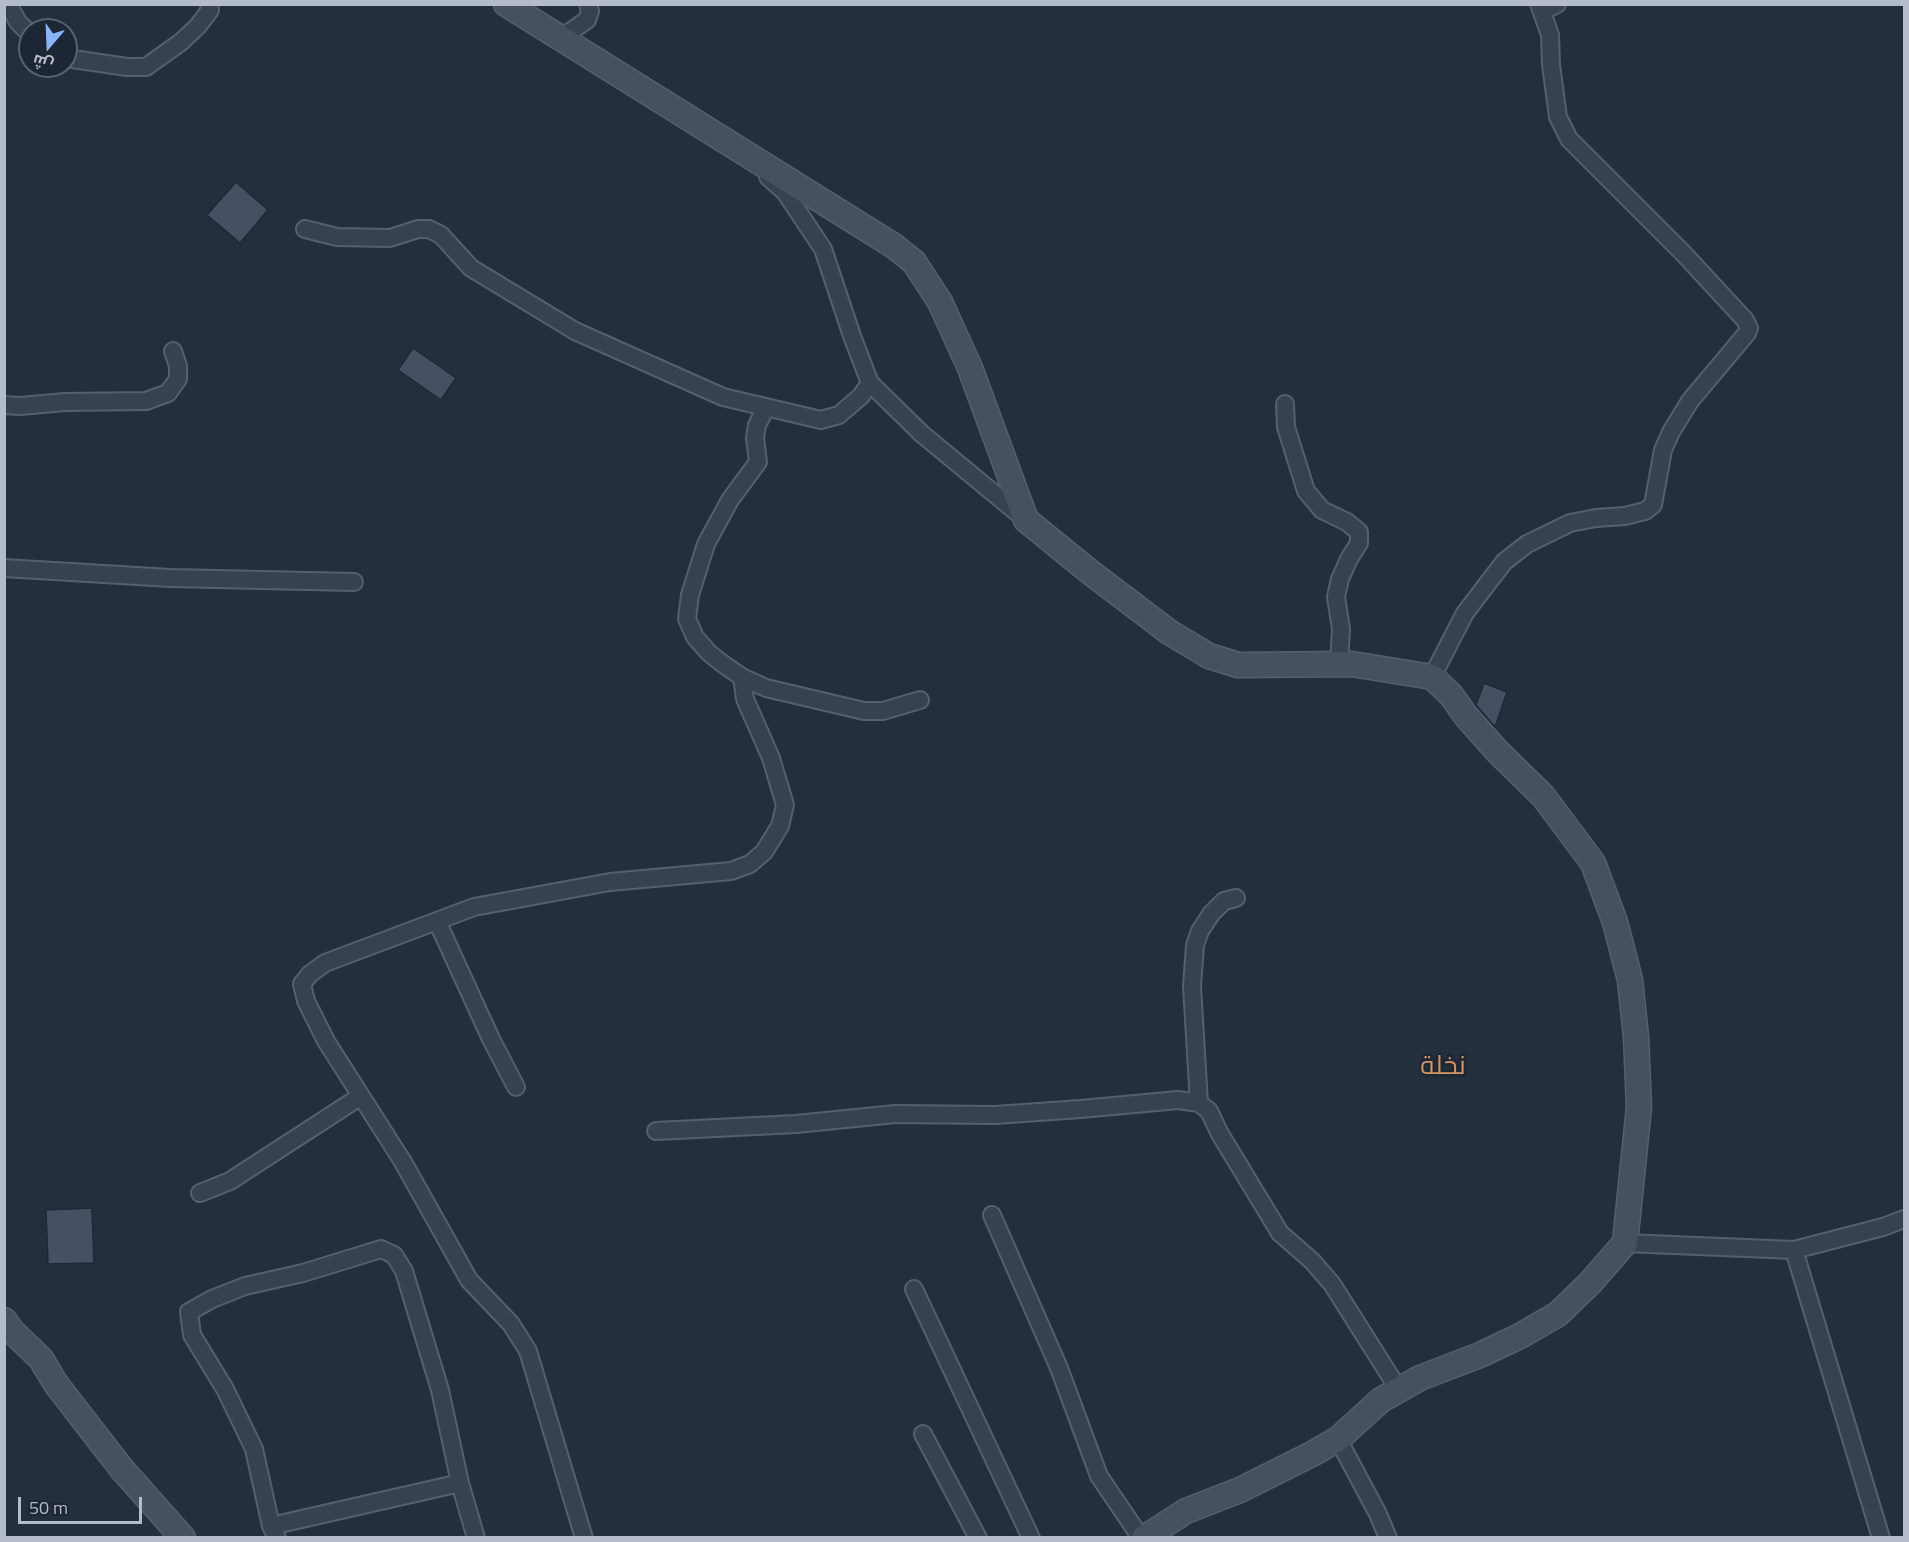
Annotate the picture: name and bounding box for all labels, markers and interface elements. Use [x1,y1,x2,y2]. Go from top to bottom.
north arrow [18,18,78,78]
text: ش [29,48,56,78]
district label: نخلة [1420,1052,1466,1084]
scale bar [21,1485,146,1523]
text: 50 m [29,1494,68,1521]

